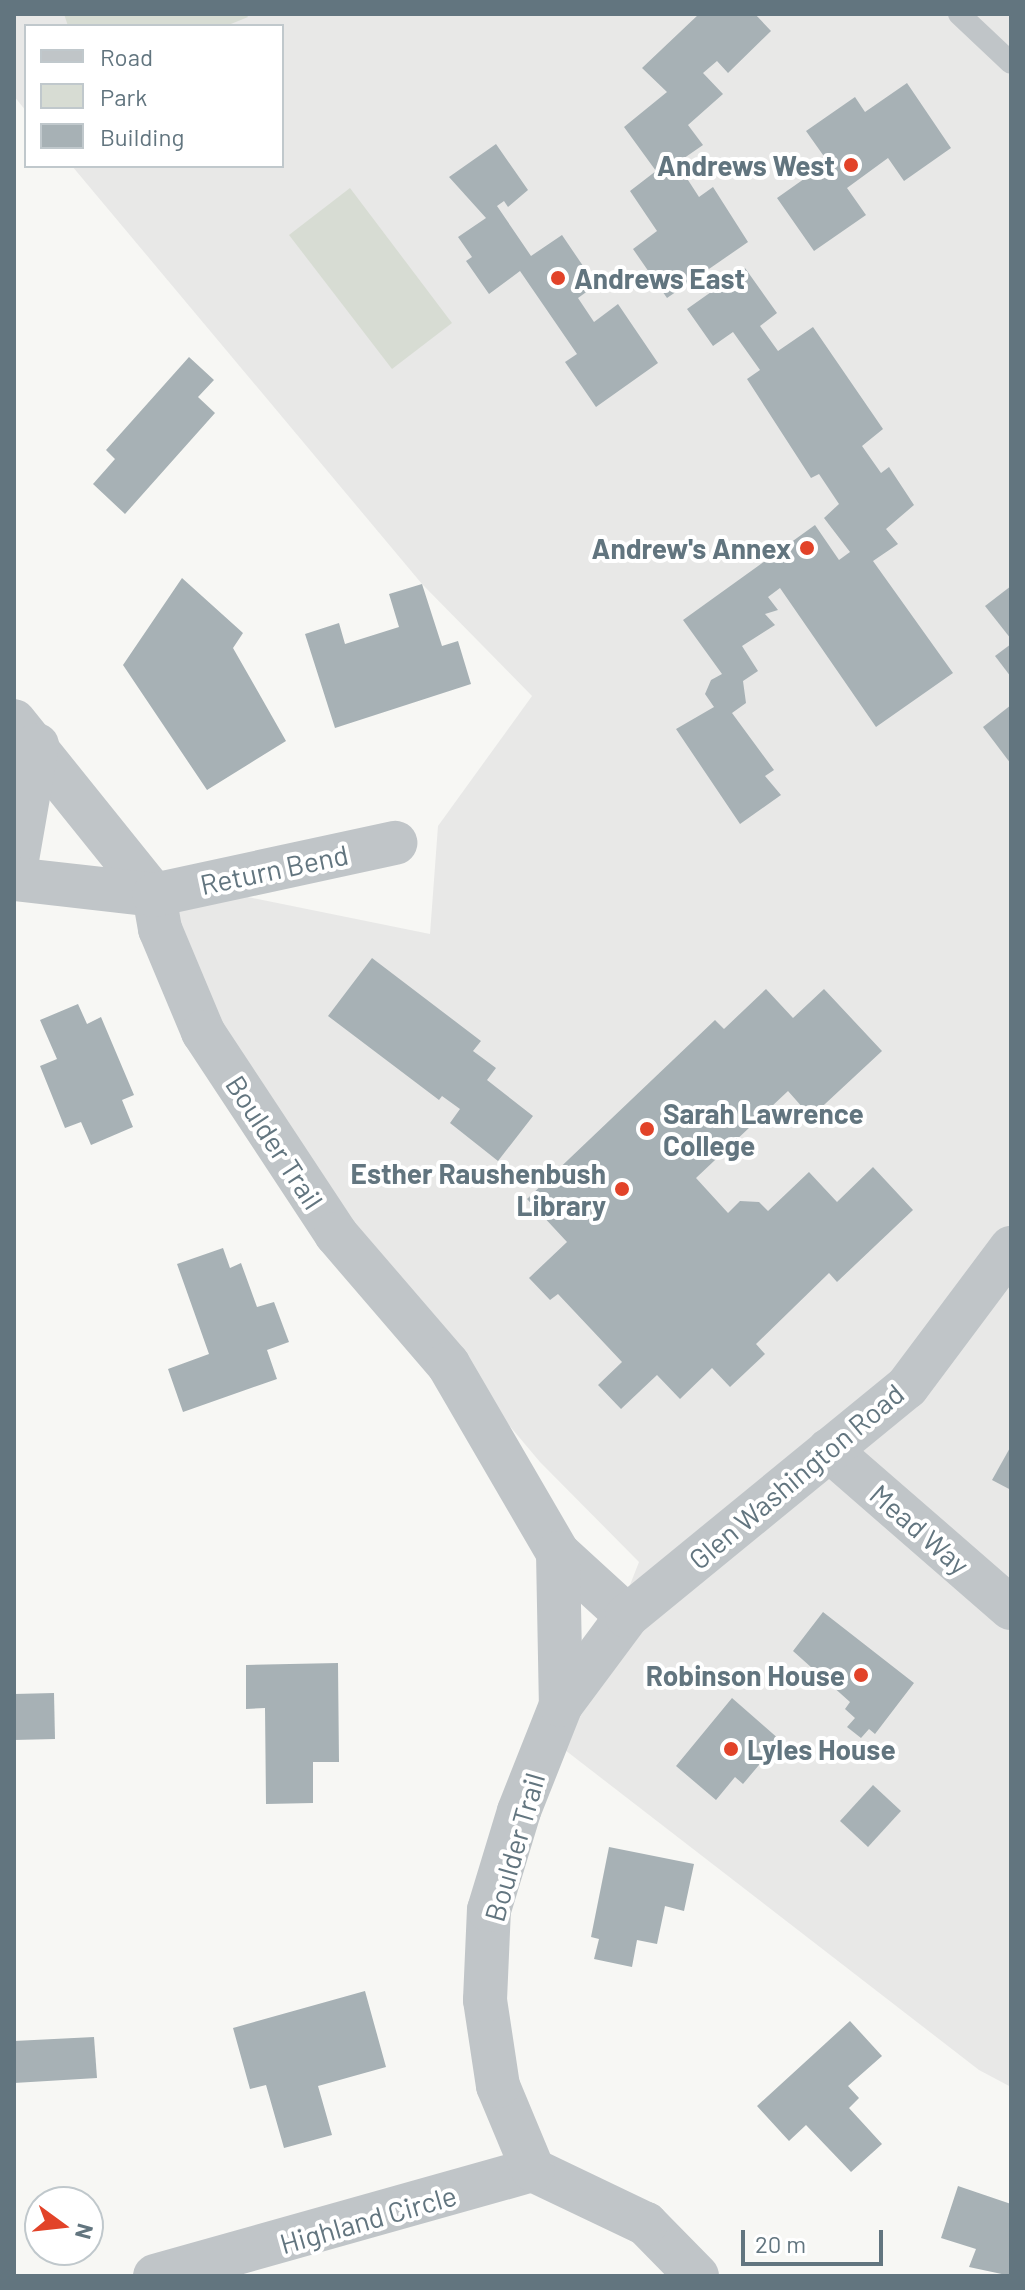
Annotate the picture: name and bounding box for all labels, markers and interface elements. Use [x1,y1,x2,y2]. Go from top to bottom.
legend [24,24,284,168]
text: Road [100,42,153,71]
text: Park [100,82,147,111]
text: Building [100,122,184,151]
place label: Andrews West [657,148,835,182]
marker: Andrews West [842,156,860,174]
place label: Andrews East [574,261,745,295]
marker: Andrews East [549,269,567,287]
place label: Andrew's Annex [592,531,791,565]
marker: Andrew's Annex [798,539,816,557]
street label: Return Bend [197,837,351,901]
street label: Boulder Trail [219,1069,331,1215]
place label: Sarah Lawrence College [663,1096,864,1162]
marker: Sarah Lawrence College [638,1120,656,1138]
place label: Esther Raushenbush Library [351,1156,606,1222]
marker: Esther Raushenbush Library [613,1180,631,1198]
street label: Glen Washington Road [682,1376,910,1576]
street label: Mead Way [864,1477,976,1581]
place label: Robinson House [646,1658,845,1692]
marker: Robinson House [852,1666,870,1684]
place label: Lyles House [747,1732,896,1766]
marker: Lyles House [722,1740,740,1758]
street label: Boulder Trail [477,1769,551,1925]
street label: Highland Circle [276,2178,460,2260]
north arrow [24,2186,104,2266]
scale bar [745,2214,887,2264]
text: N [71,2221,100,2242]
text: 20 m [755,2229,806,2258]

